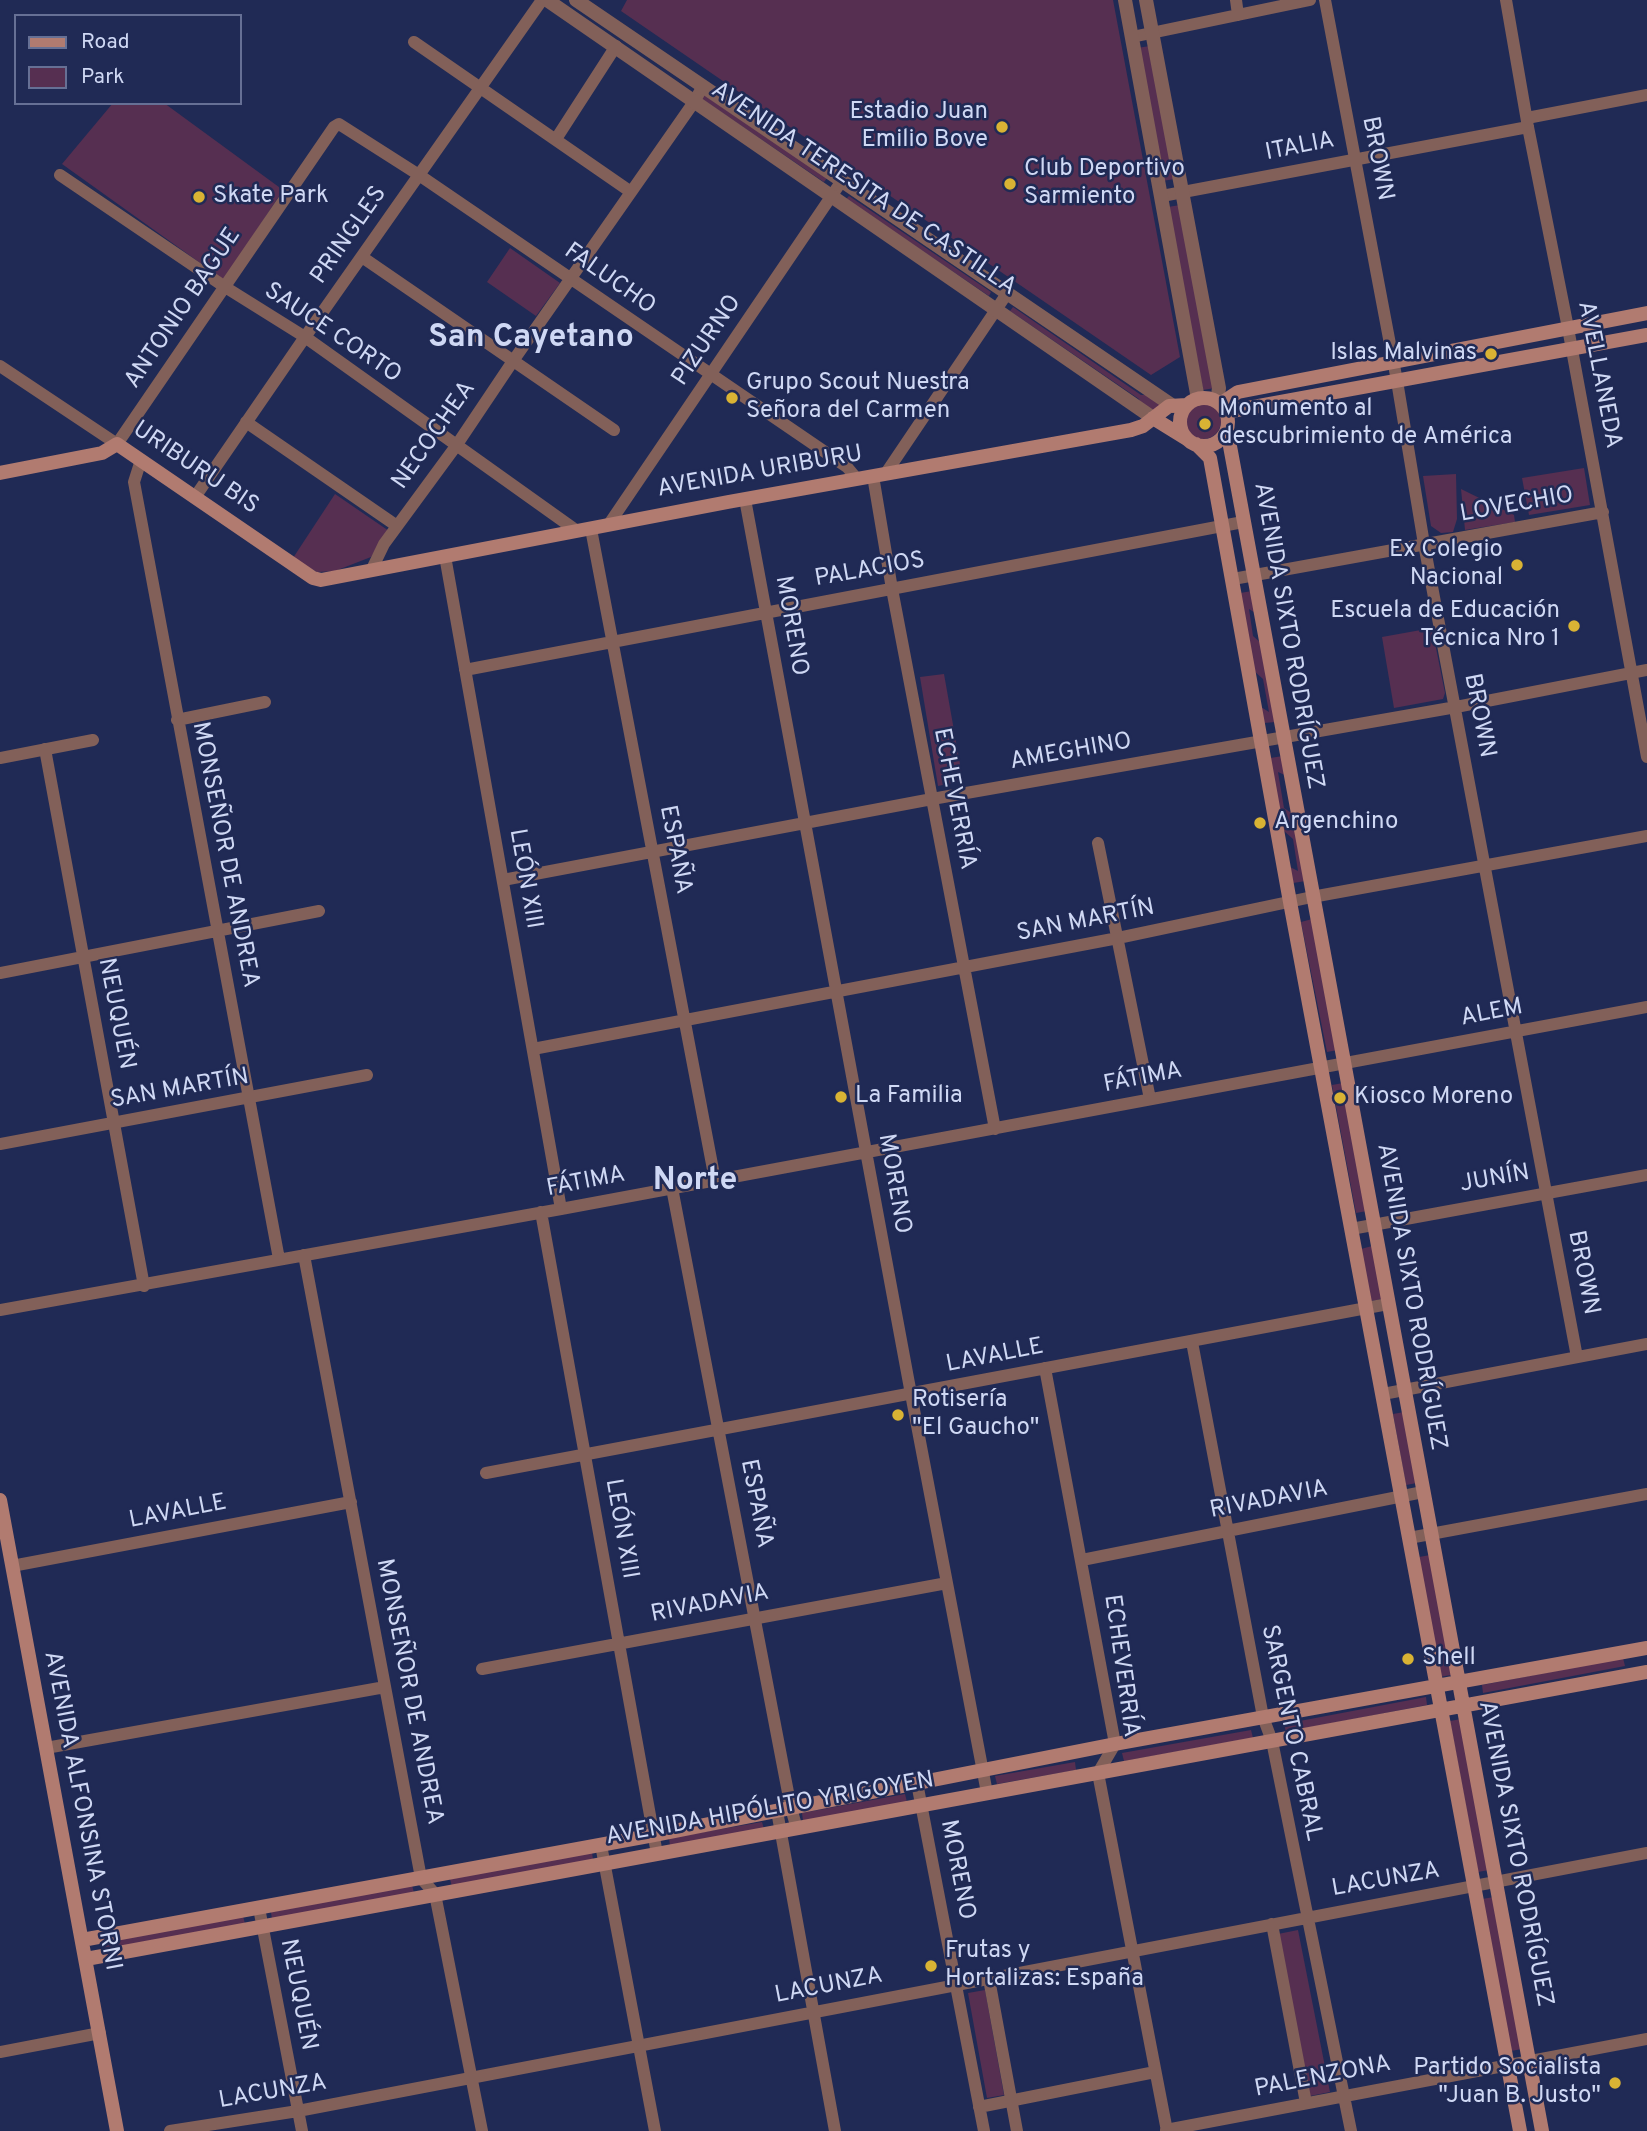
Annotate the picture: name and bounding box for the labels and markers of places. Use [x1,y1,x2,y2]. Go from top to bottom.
place label: Estadio Juan Emilio Bove [849,99,988,155]
marker: Estadio Juan Emilio Bove [994,119,1010,135]
place label: Club Deportivo Sarmiento [1024,156,1185,212]
marker: Club Deportivo Sarmiento [1002,176,1018,192]
place label: Skate Park [213,183,329,211]
marker: Skate Park [191,189,207,205]
place label: Islas Malvinas [1330,340,1477,368]
marker: Islas Malvinas [1483,346,1499,362]
place label: Grupo Scout Nuestra Señora del Carmen [746,370,970,426]
marker: Grupo Scout Nuestra Señora del Carmen [724,390,740,406]
place label: Monumento al descubrimiento de América [1219,396,1512,452]
marker: Monumento al descubrimiento de América [1197,416,1213,432]
place label: Ex Colegio Nacional [1389,537,1503,593]
marker: Ex Colegio Nacional [1509,557,1525,573]
place label: Escuela de Educación Técnica Nro 1 [1330,598,1560,654]
marker: Escuela de Educación Técnica Nro 1 [1566,618,1582,634]
place label: Argenchino [1274,809,1398,837]
marker: Argenchino [1252,815,1268,831]
place label: La Familia [855,1083,963,1111]
place label: Kiosco Moreno [1354,1084,1513,1112]
marker: La Familia [833,1089,849,1105]
marker: Kiosco Moreno [1332,1090,1348,1106]
place label: Rotisería "El Gaucho" [912,1387,1039,1443]
marker: Rotisería "El Gaucho" [890,1407,906,1423]
place label: Shell [1422,1645,1476,1673]
marker: Shell [1400,1651,1416,1667]
place label: Frutas y Hortalizas: España [945,1938,1144,1994]
marker: Frutas y Hortalizas: España [923,1958,939,1974]
place label: Partido Socialista "Juan B. Justo" [1413,2055,1601,2111]
marker: Partido Socialista "Juan B. Justo" [1607,2075,1623,2091]

